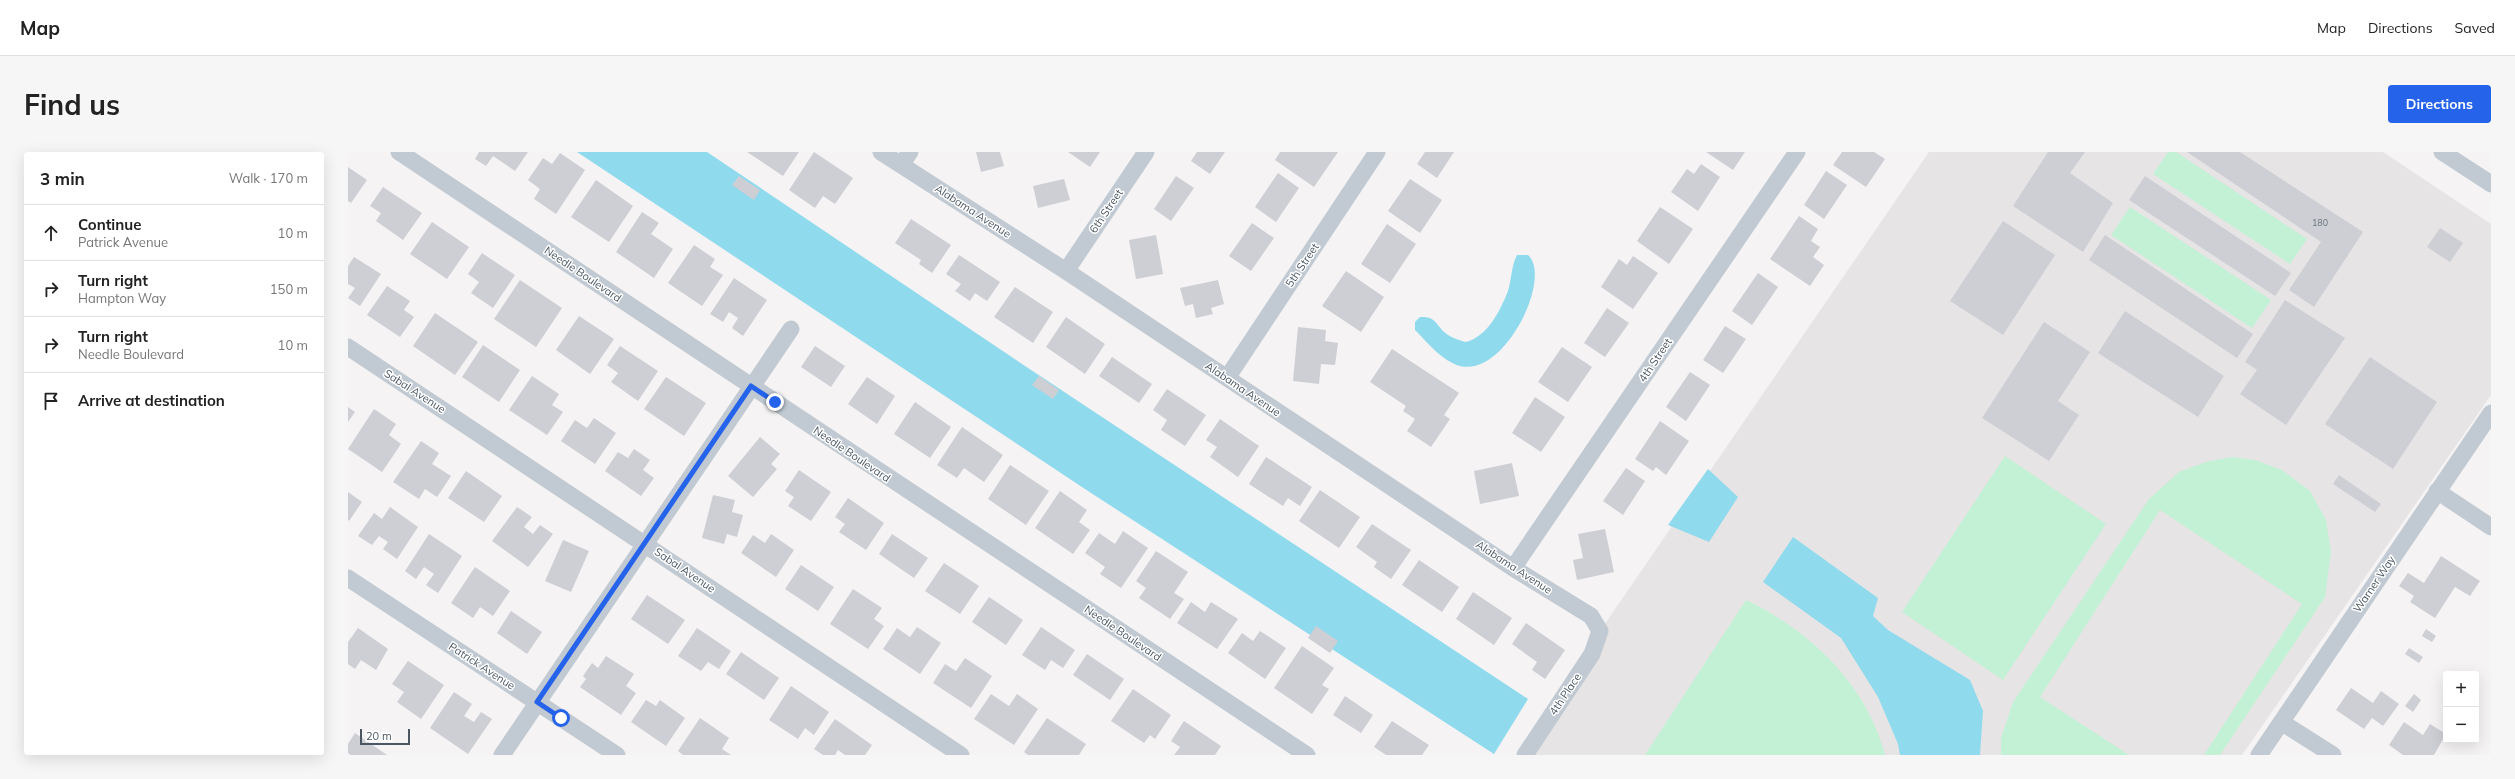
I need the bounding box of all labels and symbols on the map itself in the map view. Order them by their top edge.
street label: Alabama Avenue [932,181,1014,241]
street label: 6th Street [1086,186,1126,236]
house number: 180 [2312,217,2328,228]
street label: 5th Street [1282,240,1322,290]
street label: Needle Boulevard [542,243,624,305]
street label: 4th Street [1635,335,1675,385]
street label: Alabama Avenue [1203,359,1283,419]
street label: Sabal Avenue [382,366,448,416]
route end [766,393,784,411]
street label: Needle Boulevard [811,423,893,485]
street label: Alabama Avenue [1473,537,1555,597]
street label: Sabal Avenue [652,544,718,596]
street label: Warner Way [2350,553,2398,615]
street label: Needle Boulevard [1082,602,1164,664]
street label: Patrick Avenue [446,639,518,693]
street label: 4th Place [1546,670,1584,718]
route start [552,709,570,727]
scale bar [360,727,410,746]

